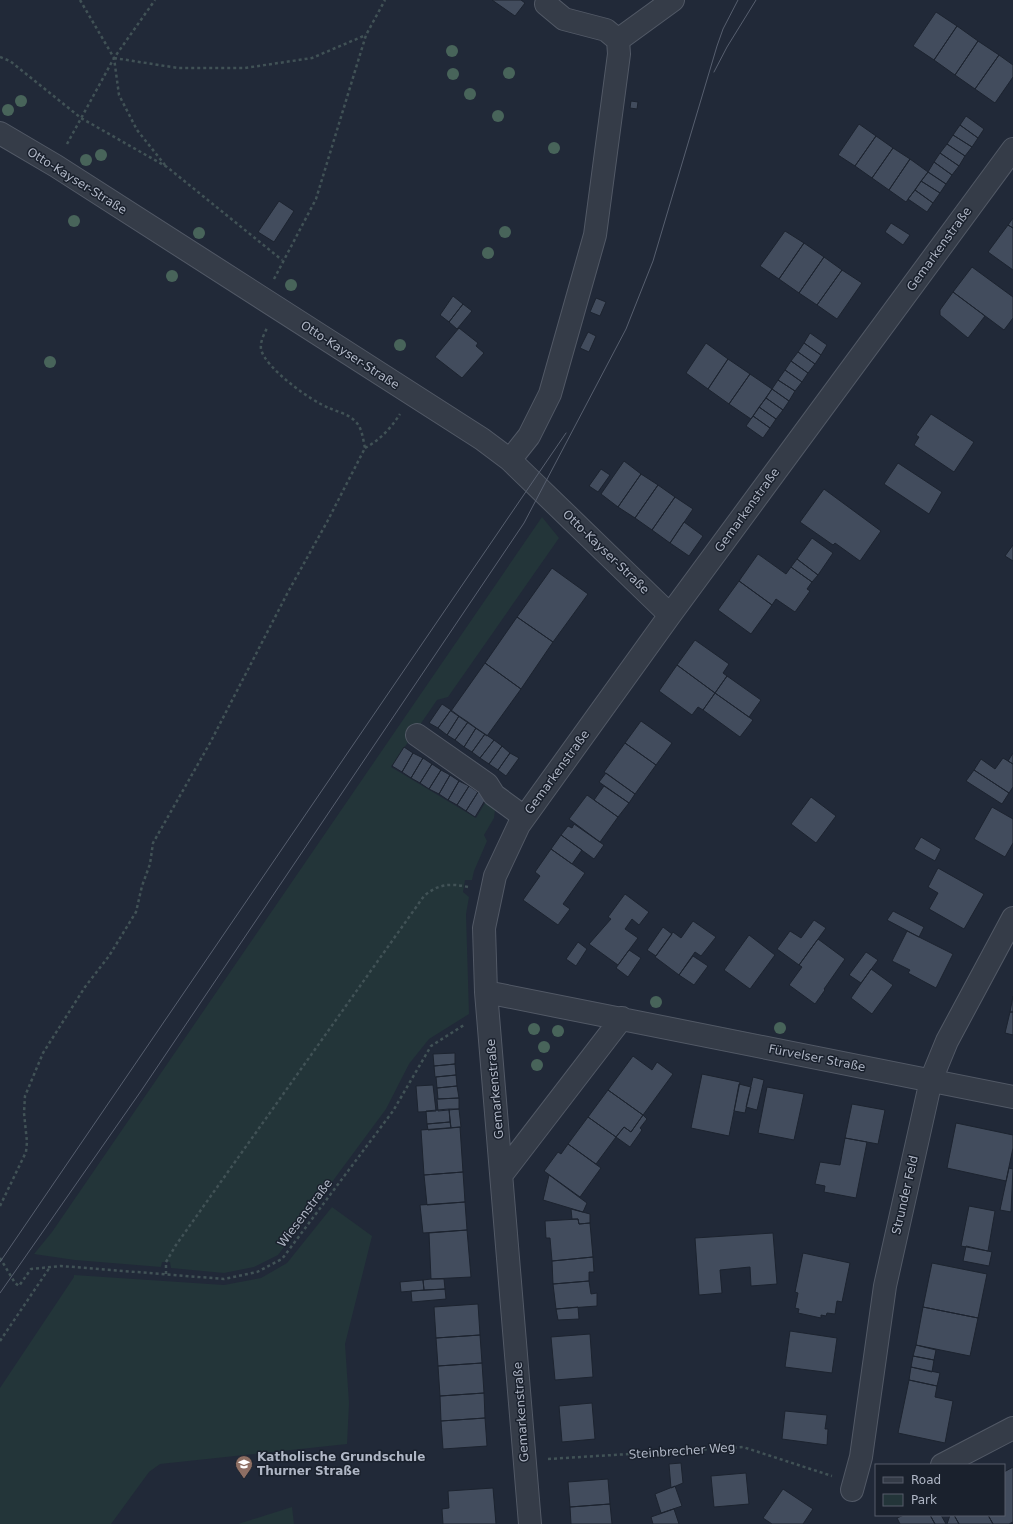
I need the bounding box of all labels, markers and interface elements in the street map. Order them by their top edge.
street label: Otto-Kayser-Straße [25,145,129,217]
street label: Gemarkenstraße [904,204,974,294]
street label: Otto-Kayser-Straße [298,318,402,392]
street label: Gemarkenstraße [712,465,782,555]
street label: Otto-Kayser-Straße [560,507,652,597]
street label: Gemarkenstraße [522,727,592,817]
street label: Gemarkenstraße [484,1038,506,1140]
street label: Fürvelser Straße [767,1042,867,1074]
street label: Strunder Feld [889,1154,921,1236]
street label: Wiesenstraße [275,1176,335,1250]
street label: Gemarkenstraße [511,1361,531,1463]
street label: Steinbrecher Weg [628,1440,736,1462]
place label: Katholische Grundschule Thurner Straße [257,1450,425,1478]
school or university icon: Katholische Grundschule Thurner Straße [234,1454,254,1479]
legend [875,1464,1005,1516]
text: Road [911,1473,941,1487]
text: Park [911,1493,937,1507]

